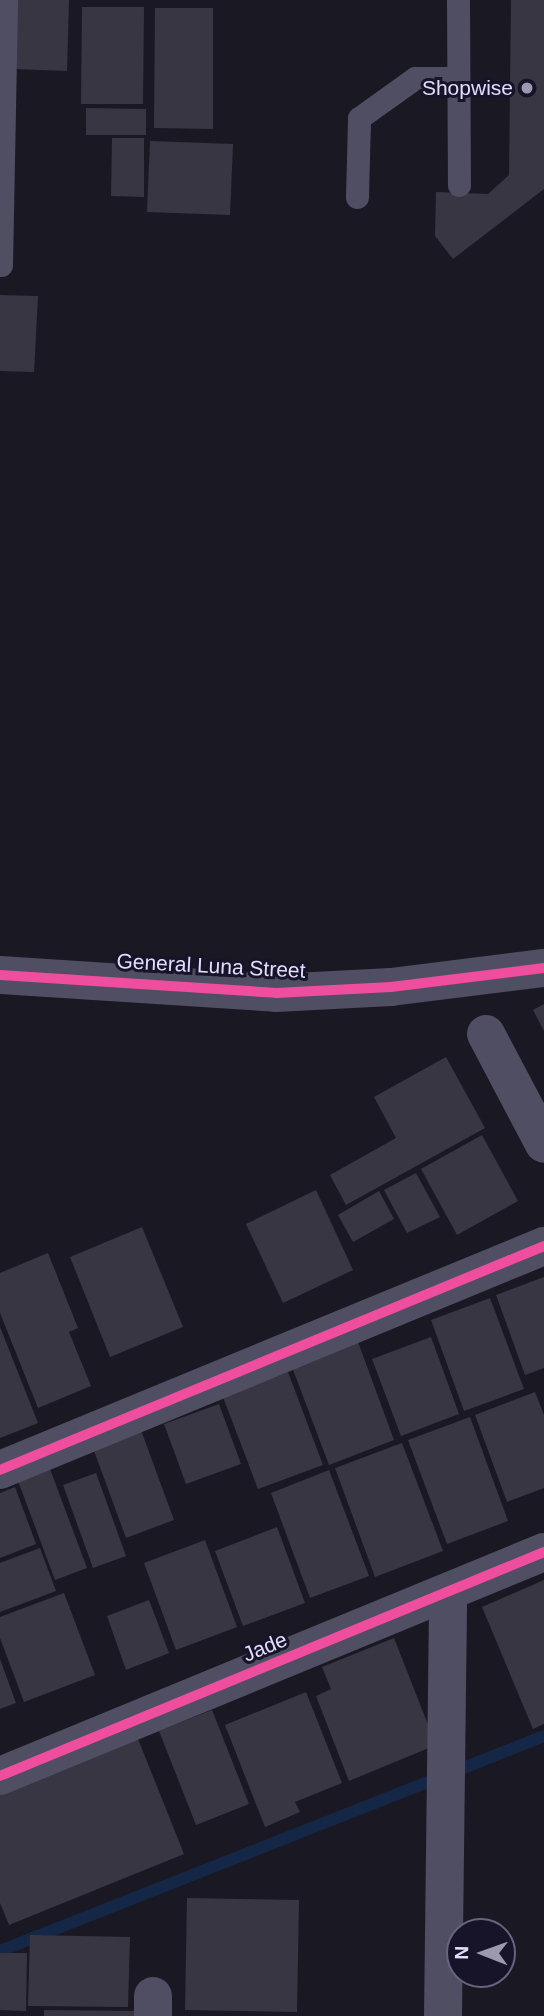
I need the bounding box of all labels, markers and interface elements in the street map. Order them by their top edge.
place label: Shopwise [422,75,513,101]
marker: Shopwise [519,80,535,96]
street label: General Luna Street [116,948,306,984]
street label: Jade [239,1627,291,1667]
north arrow [446,1918,516,1988]
text: N [451,1946,472,1960]

